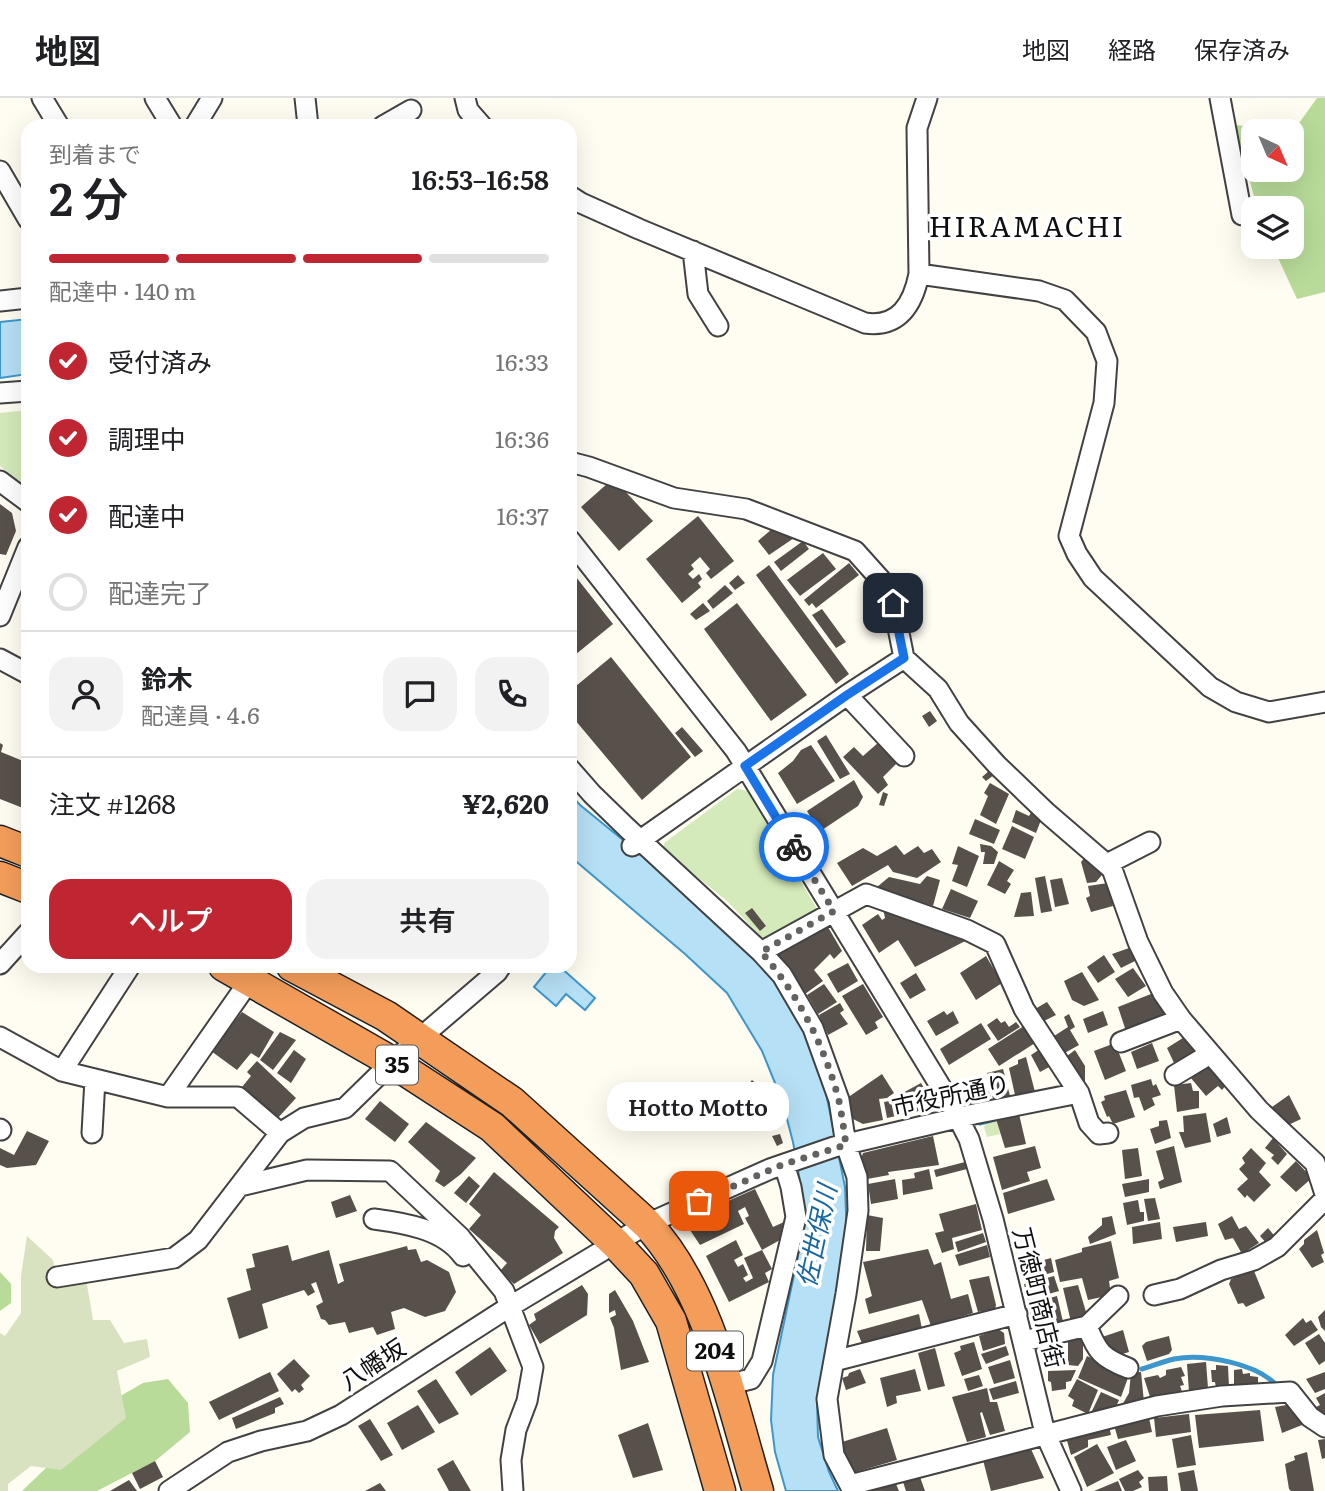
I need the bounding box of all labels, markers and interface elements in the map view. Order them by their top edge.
text: 地図 [35,24,101,73]
text: 地図 [1022,31,1070,66]
text: 経路 [1108,31,1156,66]
text: 保存済み [1194,31,1290,66]
north arrow [1241,119,1304,182]
map controls [1241,119,1304,259]
text: 到着まで [49,136,141,170]
text: 16:53–16:58 [411,159,549,198]
text: 2 分 [49,162,128,230]
button: layers [1241,196,1304,259]
district label: HIRAMACHI [929,204,1125,246]
text: 配達中 · 140 m [49,273,196,307]
text: 受付済み [108,341,212,380]
icon: check [49,342,87,380]
text: 16:33 [496,344,549,378]
text: 調理中 [108,418,186,457]
icon: check [49,419,87,457]
text: 16:36 [495,421,549,455]
text: 配達中 [108,495,186,534]
icon: check [49,496,87,534]
text: 16:37 [496,498,549,532]
text: 配達完了 [108,572,212,611]
pin [863,573,923,633]
icon: home [874,584,912,622]
button: person [49,657,123,731]
button: chat [383,657,457,731]
button: phone [475,657,549,731]
text: 鈴木 [141,658,193,697]
text: 配達員 · 4.6 [141,697,260,731]
text: 注文 #1268 [49,783,176,822]
text: ¥2,620 [462,783,549,822]
courier [759,812,829,882]
icon: bike [775,828,813,866]
button: ヘルプ [49,879,292,959]
button: 共有 [306,879,549,959]
road number: 35 [376,1046,418,1084]
street label: 市役所通り [888,1064,1013,1123]
callout: Hotto Motto [608,1082,790,1131]
text: Hotto Motto [628,1089,768,1123]
pin [669,1171,729,1231]
water label: 佐世保川 [785,1178,845,1290]
icon: bag [680,1182,718,1220]
street label: 万徳町商店街 [1006,1223,1075,1371]
street label: 八幡坂 [332,1329,411,1397]
road number: 204 [687,1332,743,1370]

